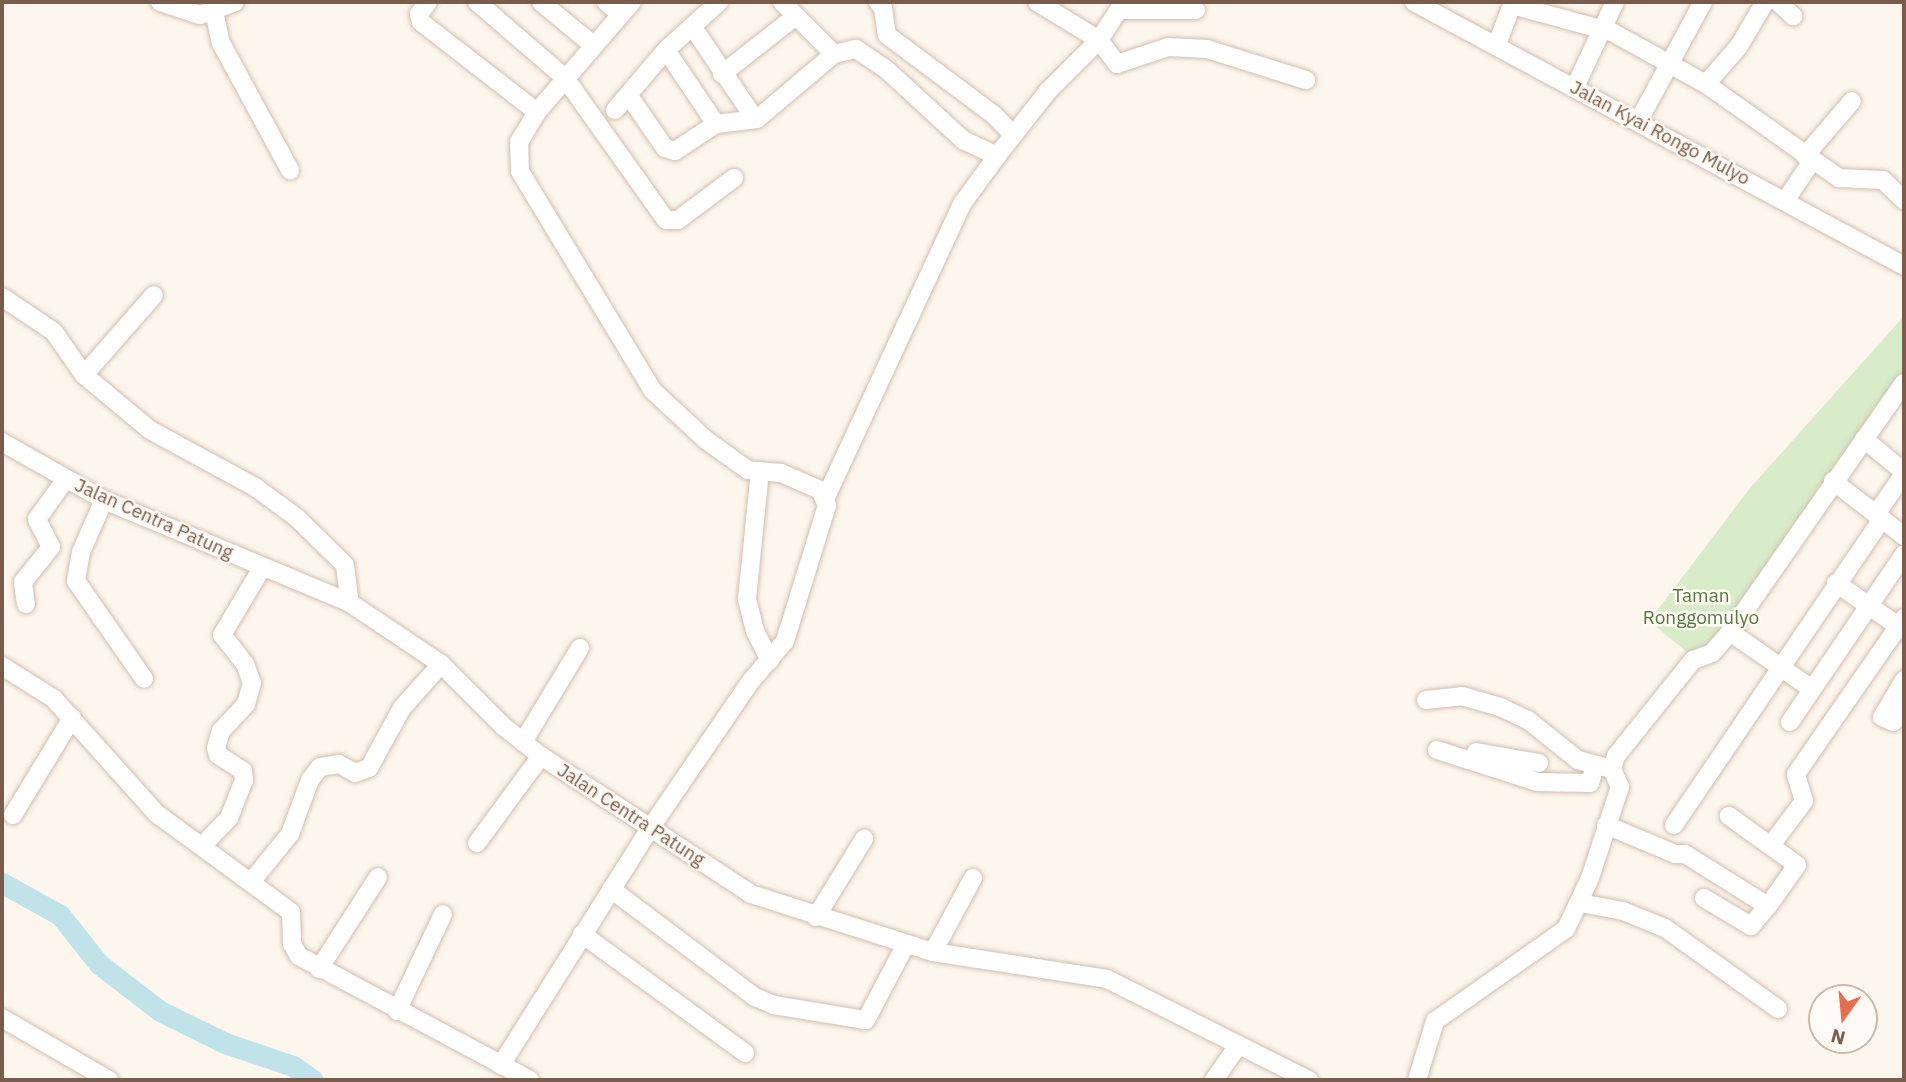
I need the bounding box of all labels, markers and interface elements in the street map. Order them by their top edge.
street label: Jalan Kyai Rongo Mulyo [1566,76,1754,190]
street label: Jalan Centra Patung [71,474,237,564]
park label: Taman Ronggomulyo [1643,585,1759,629]
street label: Jalan Centra Patung [553,759,709,871]
north arrow [1808,984,1878,1054]
text: N [1828,1024,1848,1051]

